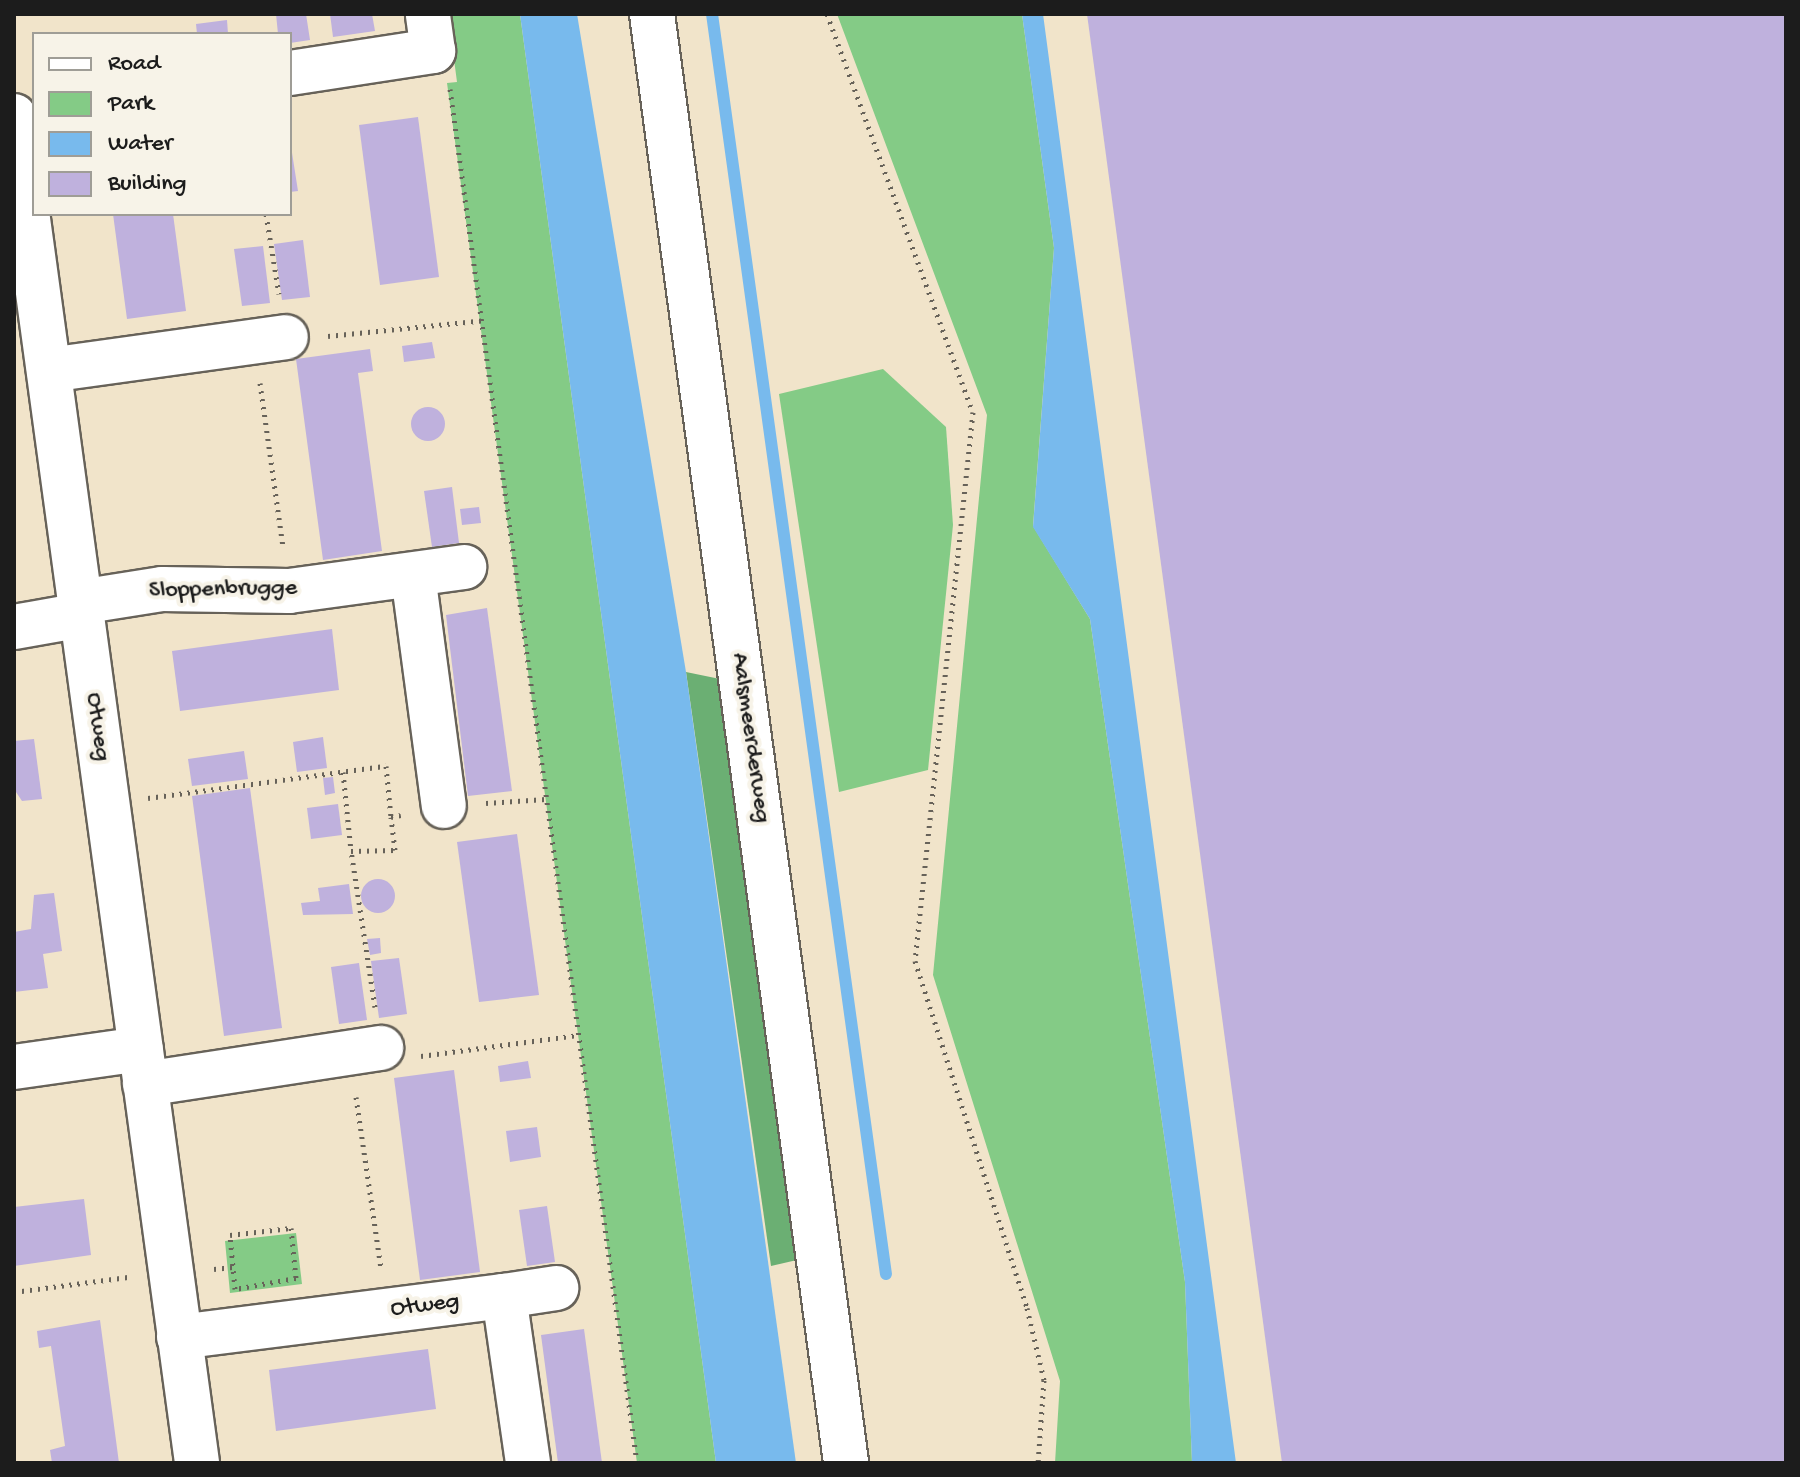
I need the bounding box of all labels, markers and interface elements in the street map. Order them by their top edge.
legend [32,32,292,216]
text: Road [108,50,160,79]
text: Park [108,90,154,119]
text: Water [108,130,172,159]
text: Building [108,170,186,199]
street label: Sloppenbrugge [149,574,297,606]
street label: Aalsmeerderweg [724,651,776,825]
street label: Otweg [78,691,116,763]
street label: Otweg [389,1288,461,1324]

